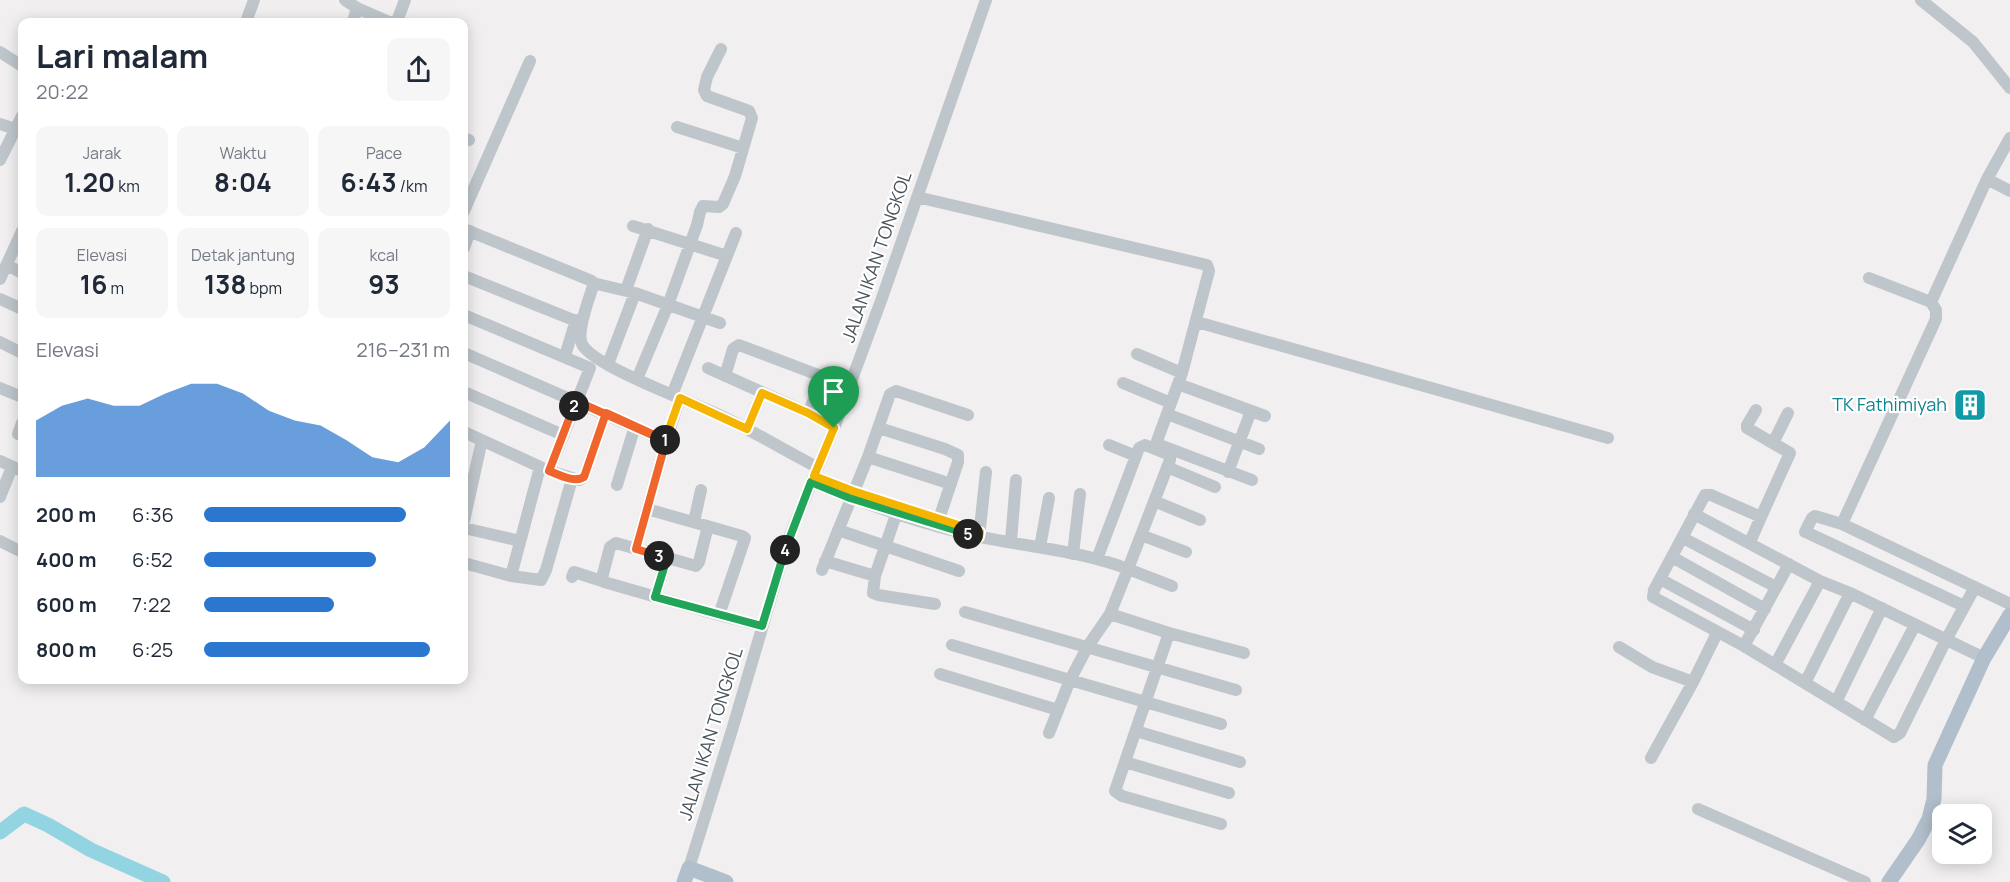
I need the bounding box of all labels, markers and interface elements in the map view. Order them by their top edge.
text: Lari malam [36,33,208,78]
button: share [387,38,450,101]
text: 20:22 [36,78,88,105]
text: Jarak [83,142,121,164]
text: Waktu [220,142,266,164]
text: Pace [366,142,402,164]
text: 1.20 [64,164,115,200]
text: 8:04 [214,164,272,200]
text: 6:43 [341,164,397,200]
street label: JALAN IKAN TONGKOL [836,168,917,345]
text: km [115,175,140,197]
text: /km [397,175,427,197]
text: Elevasi [77,244,127,266]
text: Detak jantung [191,244,295,266]
text: kcal [369,244,399,266]
text: 16 [80,266,107,302]
text: 138 [204,266,246,302]
text: 93 [368,266,400,302]
text: m [107,277,124,299]
text: bpm [246,277,282,299]
text: Elevasi [36,336,99,363]
text: 216–231 m [356,336,450,363]
pin [808,366,859,428]
icon: arrive [817,375,850,408]
building icon: TK Fathimiyah [1952,387,1988,423]
pin: 2 [559,391,589,421]
place label: TK Fathimiyah [1832,392,1947,416]
text: 2 [569,395,579,417]
pin: 1 [650,425,680,455]
text: 1 [661,429,669,451]
text: 200 m [36,501,96,528]
text: 6:36 [132,501,174,528]
pin: 5 [953,519,983,549]
text: 5 [963,523,973,545]
pin: 4 [770,535,800,565]
text: 4 [780,539,790,561]
pin: 3 [644,541,674,571]
text: 3 [654,545,664,567]
text: 400 m [36,546,96,573]
text: 6:52 [132,546,173,573]
text: 600 m [36,591,97,618]
text: 7:22 [132,591,171,618]
text: 800 m [36,636,97,663]
text: 6:25 [132,636,173,663]
street label: JALAN IKAN TONGKOL [672,645,748,823]
map controls [1932,804,1992,864]
button: layers [1932,804,1992,864]

